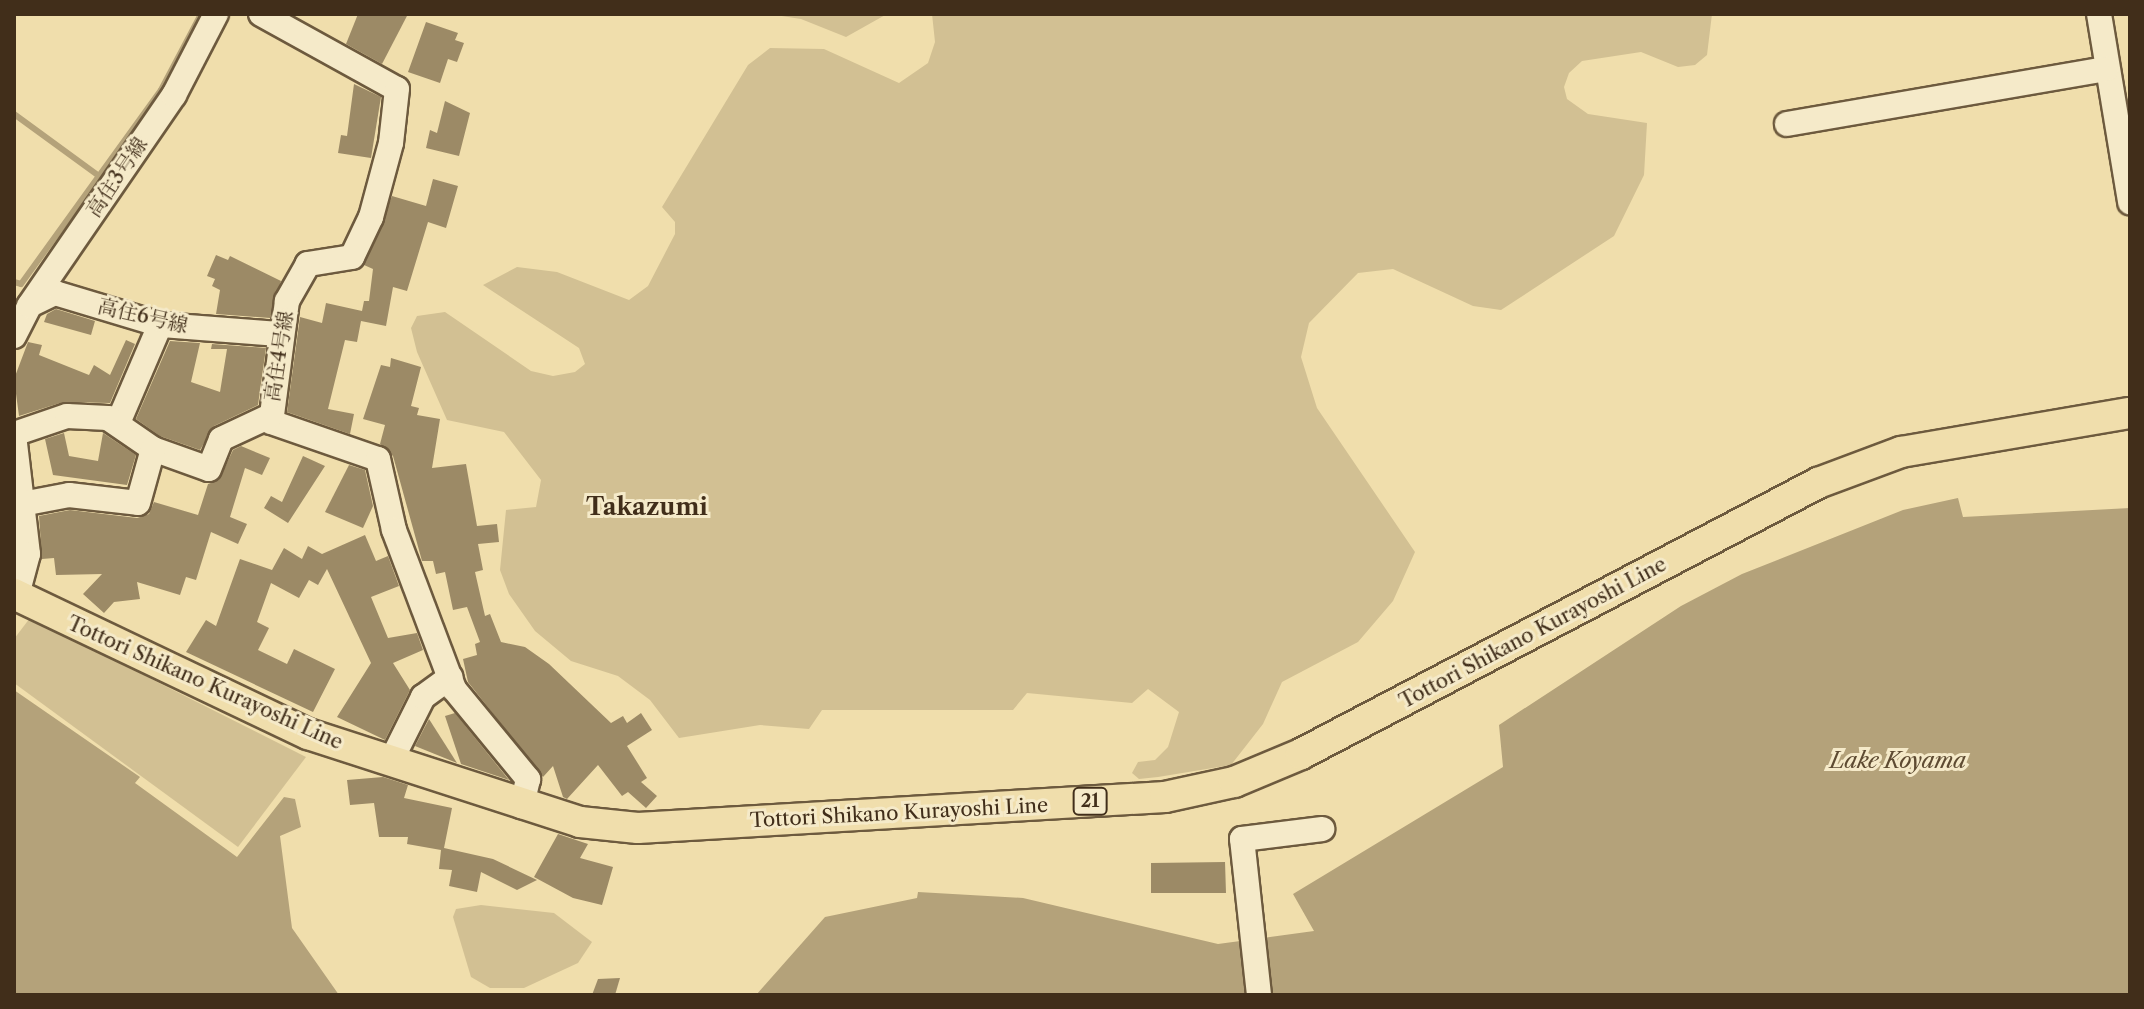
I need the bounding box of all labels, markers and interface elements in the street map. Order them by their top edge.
street label: 高住3号線 [82,133,152,221]
street label: 高住6号線 [96,294,190,338]
street label: 高住4号線 [260,309,298,403]
district label: Takazumi [586,493,708,521]
street label: Tottori Shikano Kurayoshi Line [1396,552,1670,714]
street label: Tottori Shikano Kurayoshi Line [64,611,346,755]
water label: Lake Koyama [1830,748,1966,774]
road number: 21 [1072,787,1108,815]
street label: Tottori Shikano Kurayoshi Line [749,793,1049,833]

